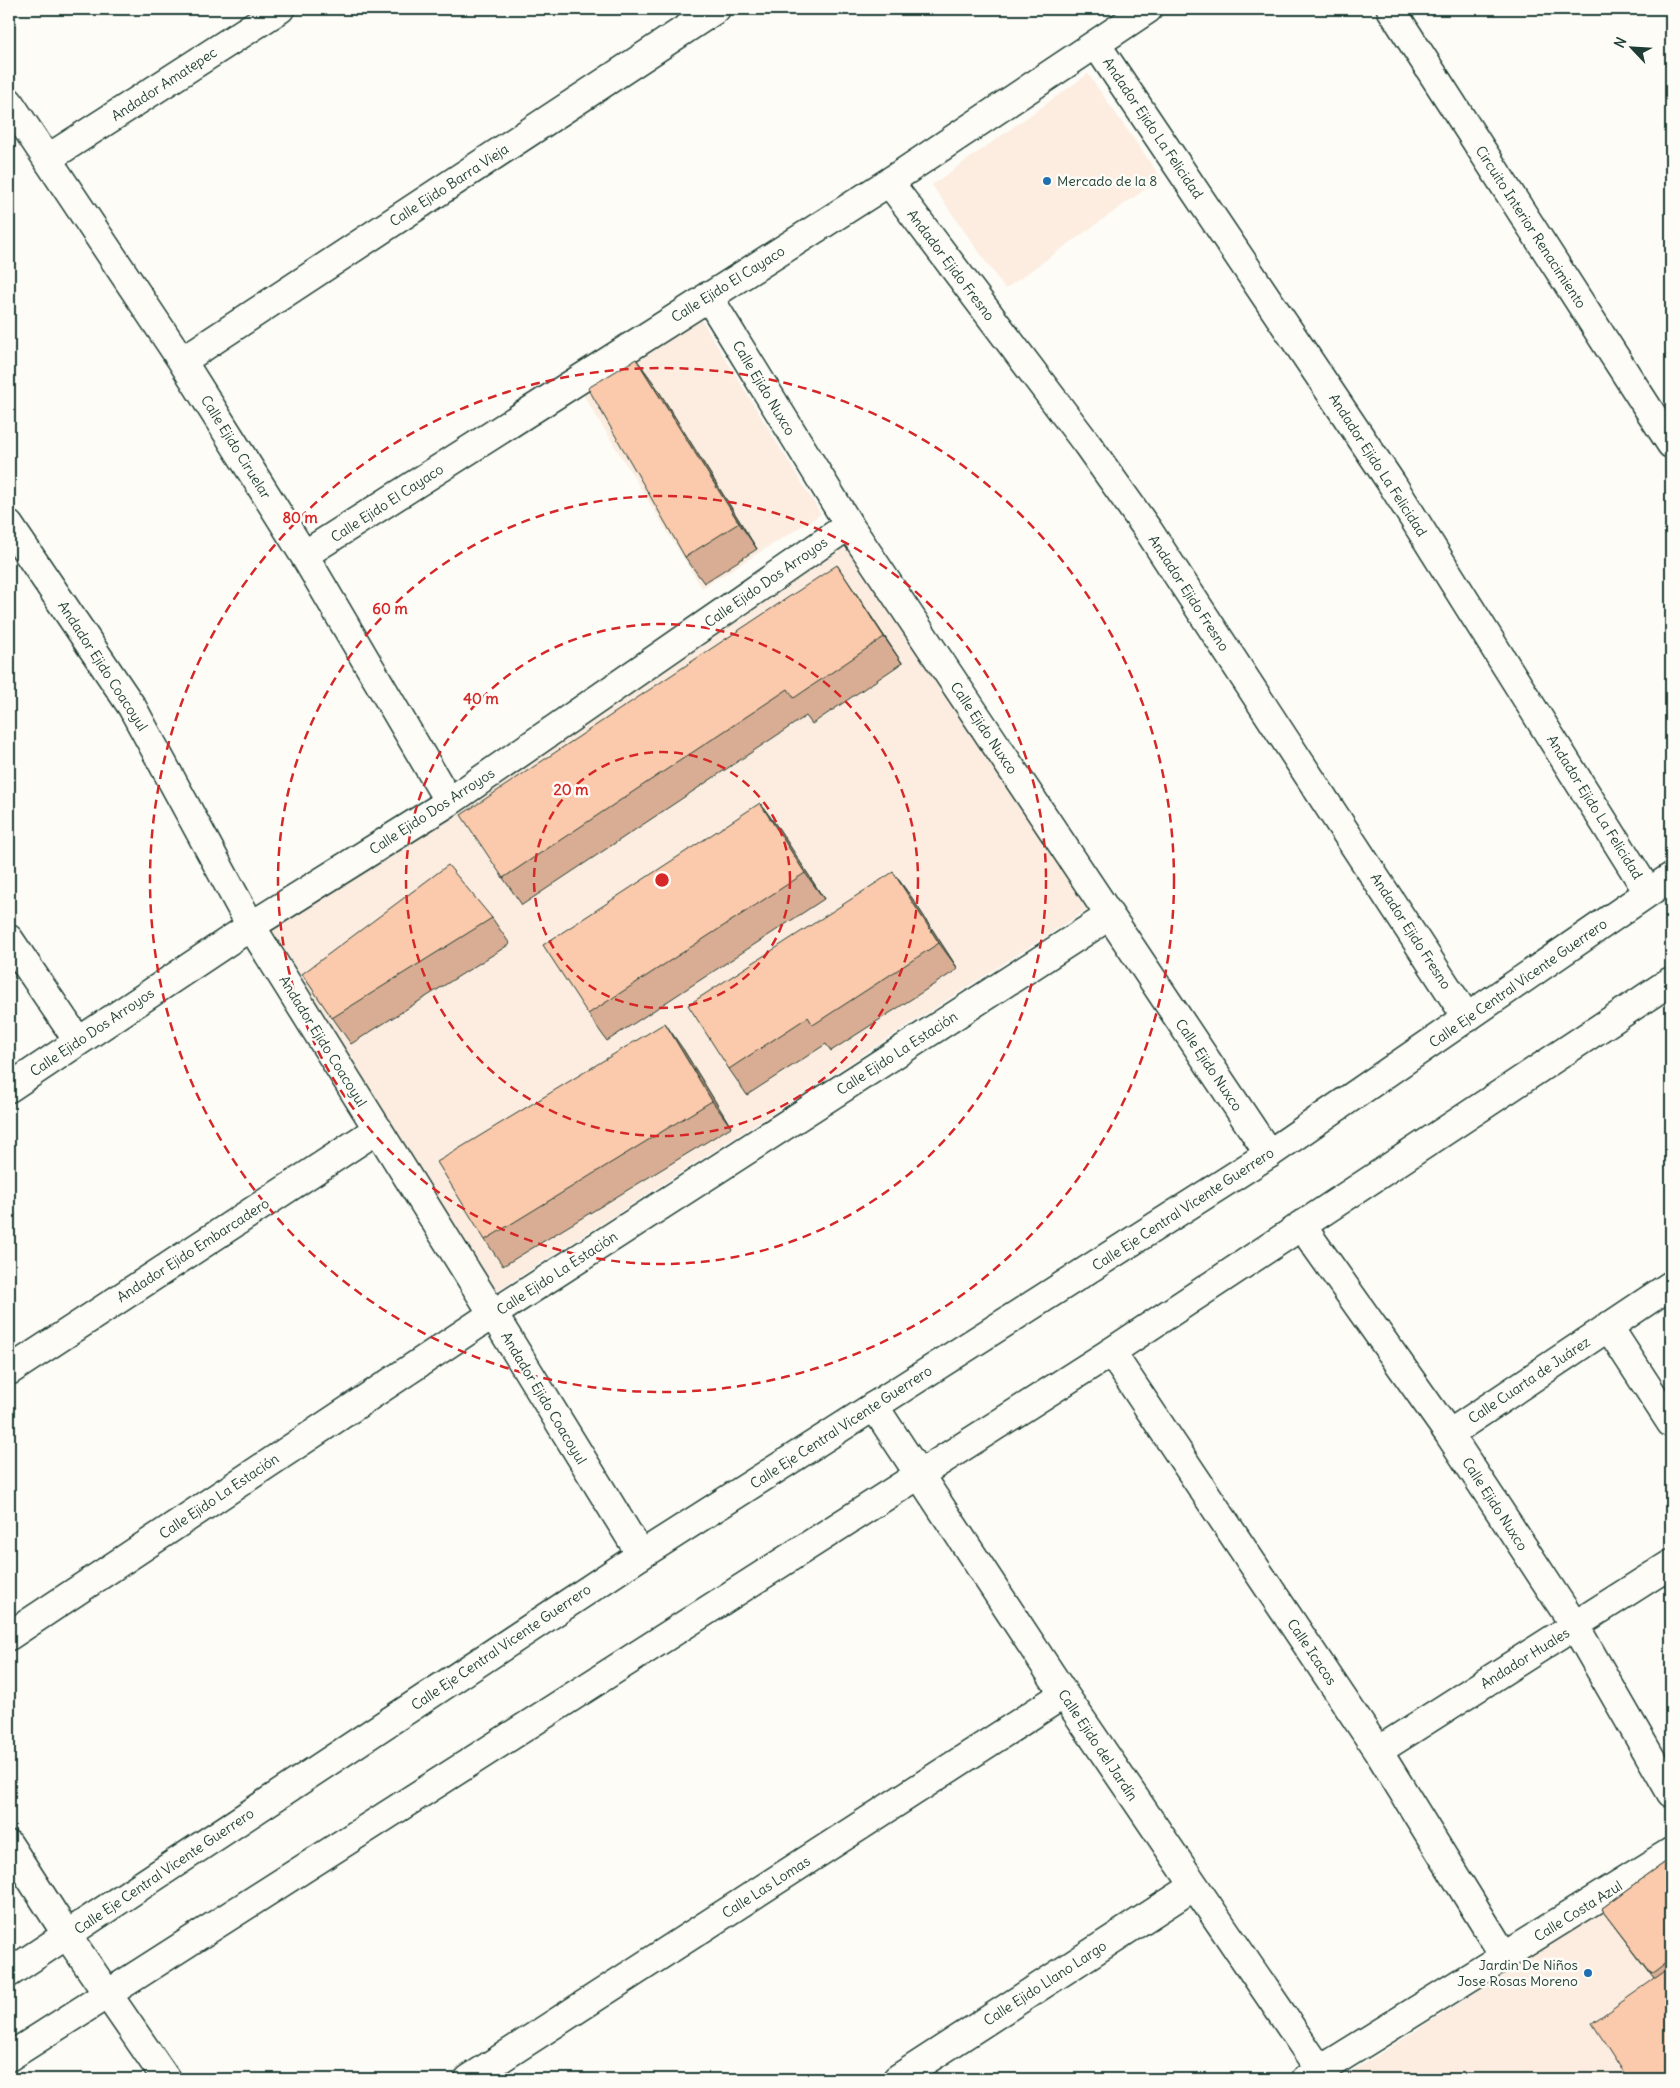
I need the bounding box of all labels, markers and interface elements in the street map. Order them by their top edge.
north arrow [1608,22,1658,72]
text: N [1610,34,1630,51]
street label: Andador Amatepec [108,43,220,125]
street label: Andador Ejido La Felicidad [1099,54,1207,202]
street label: Calle Ejido Barra Vieja [386,140,512,230]
street label: Circuito Interior Renacimiento [1472,142,1590,312]
place label: Mercado de la 8 [1057,172,1157,190]
marker: Mercado de la 8 [1041,175,1053,187]
street label: Andador Ejido Fresno [903,206,999,324]
street label: Calle Ejido El Cayaco [668,242,788,326]
street label: Calle Ejido Nuxco [729,337,799,439]
street label: Andador Ejido La Felicidad [1325,390,1431,540]
street label: Calle Ejido Ciruelar [197,392,275,502]
street label: Calle Ejido El Cayaco [327,460,447,546]
text: 80 m [282,508,318,527]
street label: Andador Ejido Fresno [1145,532,1233,655]
street label: Calle Ejido Dos Arroyos [701,533,831,631]
street label: Andador Ejido Coacoyul [54,598,152,734]
text: 60 m [372,599,408,618]
street label: Calle Ejido Nuxco [947,678,1022,778]
text: 40 m [463,689,499,708]
street label: Andador Ejido La Felicidad [1543,731,1647,883]
street label: Calle Ejido Dos Arroyos [366,764,498,858]
text: 20 m [554,780,588,799]
street label: Andador Ejido Fresno [1367,870,1455,993]
centre of rings [653,871,671,889]
street label: Calle Eje Central Vicente Guerrero [1426,914,1611,1051]
street label: Andador Ejido Coacoyul [275,972,371,1110]
street label: Calle Ejido Dos Arroyos [26,984,158,1080]
street label: Calle Ejido La Estación [833,1007,961,1099]
street label: Calle Ejido Nuxco [1172,1015,1247,1115]
street label: Calle Eje Central Vicente Guerrero [1089,1143,1277,1275]
street label: Andador Ejido Embarcadero [113,1194,273,1306]
street label: Calle Ejido La Estación [493,1227,621,1319]
street label: Andador Ejido Coacoyul [497,1329,591,1467]
street label: Calle Cuarta de Juárez [1465,1332,1594,1427]
street label: Calle Eje Central Vicente Guerrero [747,1361,935,1493]
street label: Calle Ejido La Estación [156,1449,282,1543]
street label: Calle Ejido Nuxco [1458,1454,1532,1554]
street label: Calle Eje Central Vicente Guerrero [408,1580,594,1714]
street label: Calle Icacos [1283,1615,1341,1689]
street label: Andador Huales [1477,1623,1573,1693]
street label: Calle Ejido del Jardín [1054,1686,1142,1804]
street label: Calle Eje Central Vicente Guerrero [71,1804,257,1938]
street label: Calle Las Lomas [719,1852,813,1922]
street label: Calle Costa Azul [1531,1877,1625,1945]
street label: Calle Ejido Llano Largo [980,1936,1110,2029]
place label: Jardin De Niños Jose Rosas Moreno [1457,1956,1578,1990]
marker: Jardin De Niños Jose Rosas Moreno [1582,1967,1594,1979]

